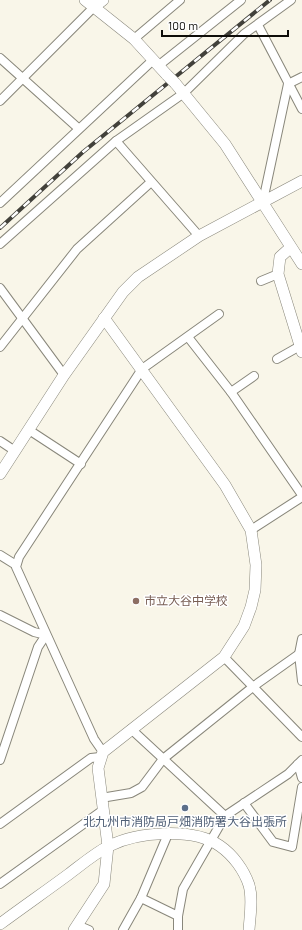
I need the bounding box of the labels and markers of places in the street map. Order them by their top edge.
place label: 市立大谷中学校 [144,593,228,607]
marker: 市立大谷中学校 [131,596,141,606]
marker: 北九州市消防局戸畑消防署大谷出張所 [180,803,190,813]
place label: 北九州市消防局戸畑消防署大谷出張所 [83,814,287,828]

